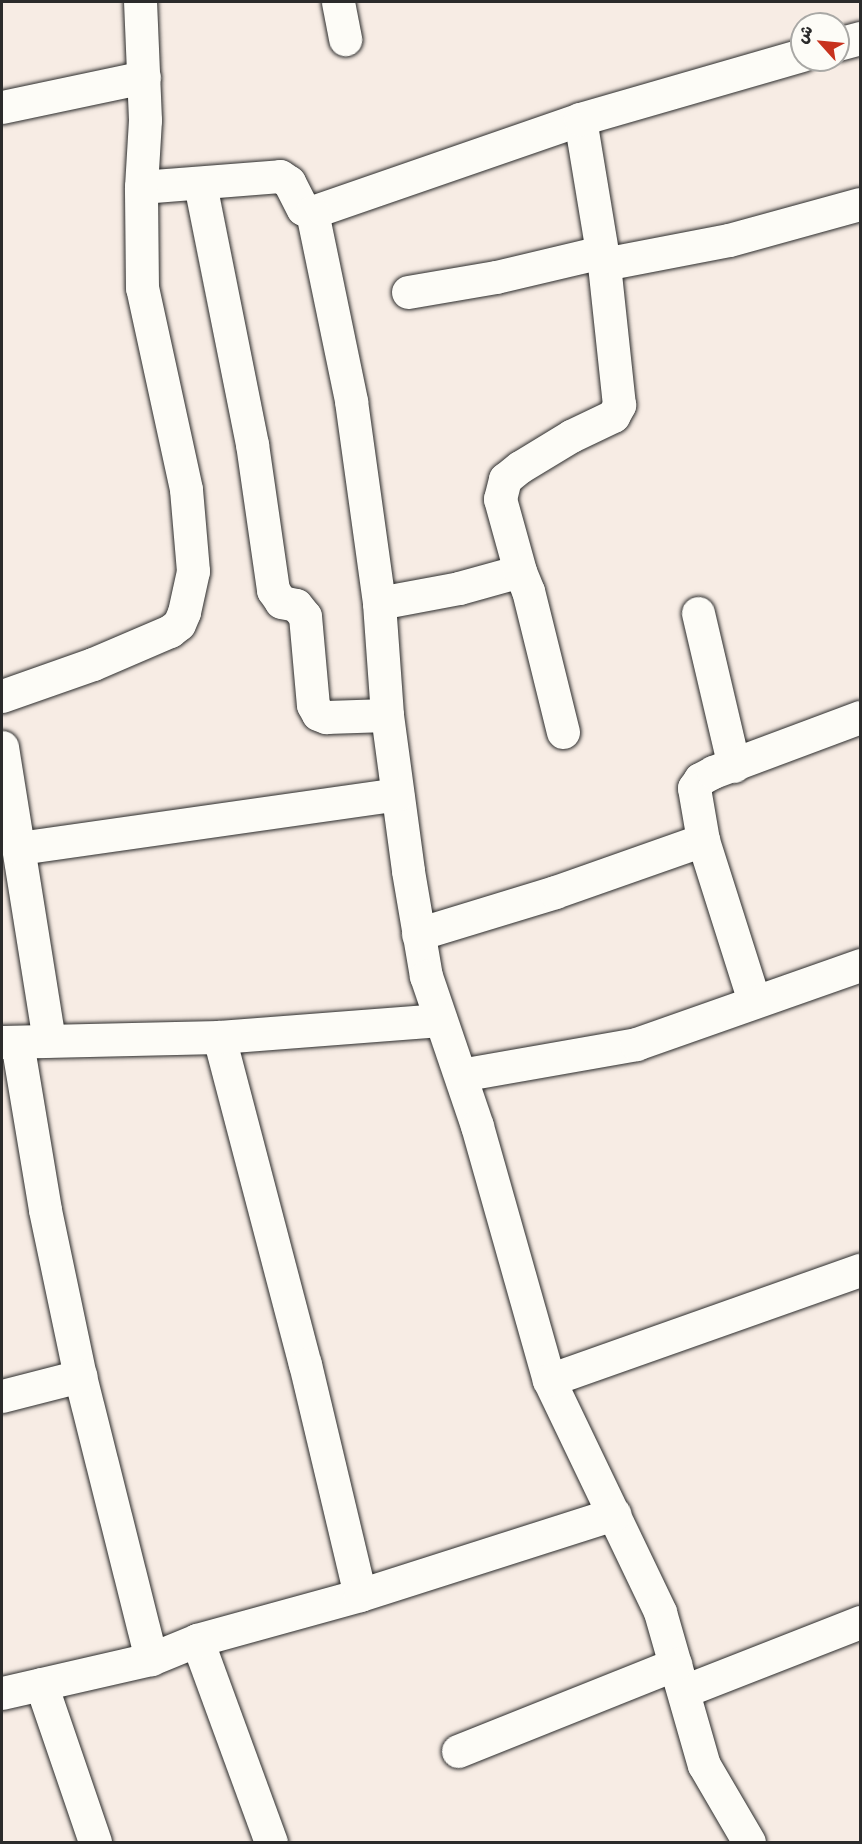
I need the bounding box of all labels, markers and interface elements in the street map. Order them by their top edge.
north arrow [790,12,850,72]
text: ش [792,22,819,47]

